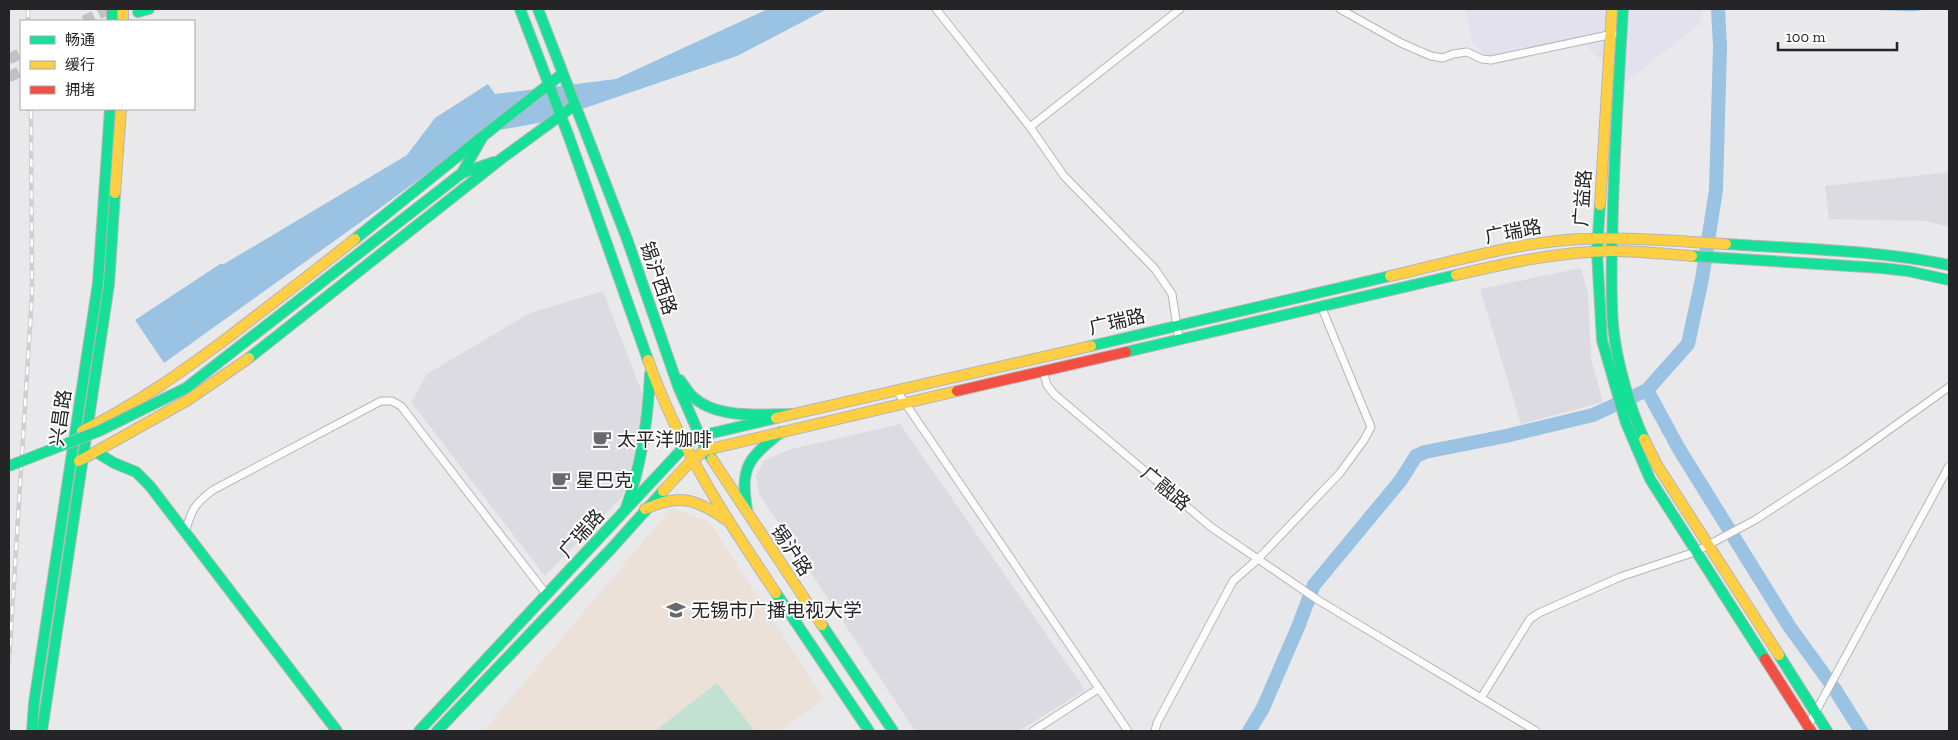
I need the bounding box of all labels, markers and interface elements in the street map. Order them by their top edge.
legend [20,20,195,110]
scale bar [1778,20,1897,52]
text: 100 m [1786,28,1825,46]
text: 畅通 [65,31,95,49]
text: 缓行 [65,56,95,74]
text: 拥堵 [65,81,95,99]
street label: 广益路 [1569,169,1596,227]
street label: 广瑞路 [1483,215,1543,248]
street label: 锡沪西路 [635,238,682,318]
street label: 广瑞路 [1087,304,1147,339]
street label: 兴昌路 [45,388,76,448]
cafe icon: 太平洋咖啡 [591,428,613,450]
place label: 太平洋咖啡 [617,428,712,451]
street label: 广融路 [1136,461,1195,516]
cafe icon: 星巴克 [550,469,572,491]
place label: 星巴克 [576,469,633,492]
street label: 广瑞路 [554,504,609,562]
street label: 锡沪路 [766,520,817,580]
school or university icon: 无锡市广播电视大学 [665,599,687,621]
place label: 无锡市广播电视大学 [691,599,862,622]

